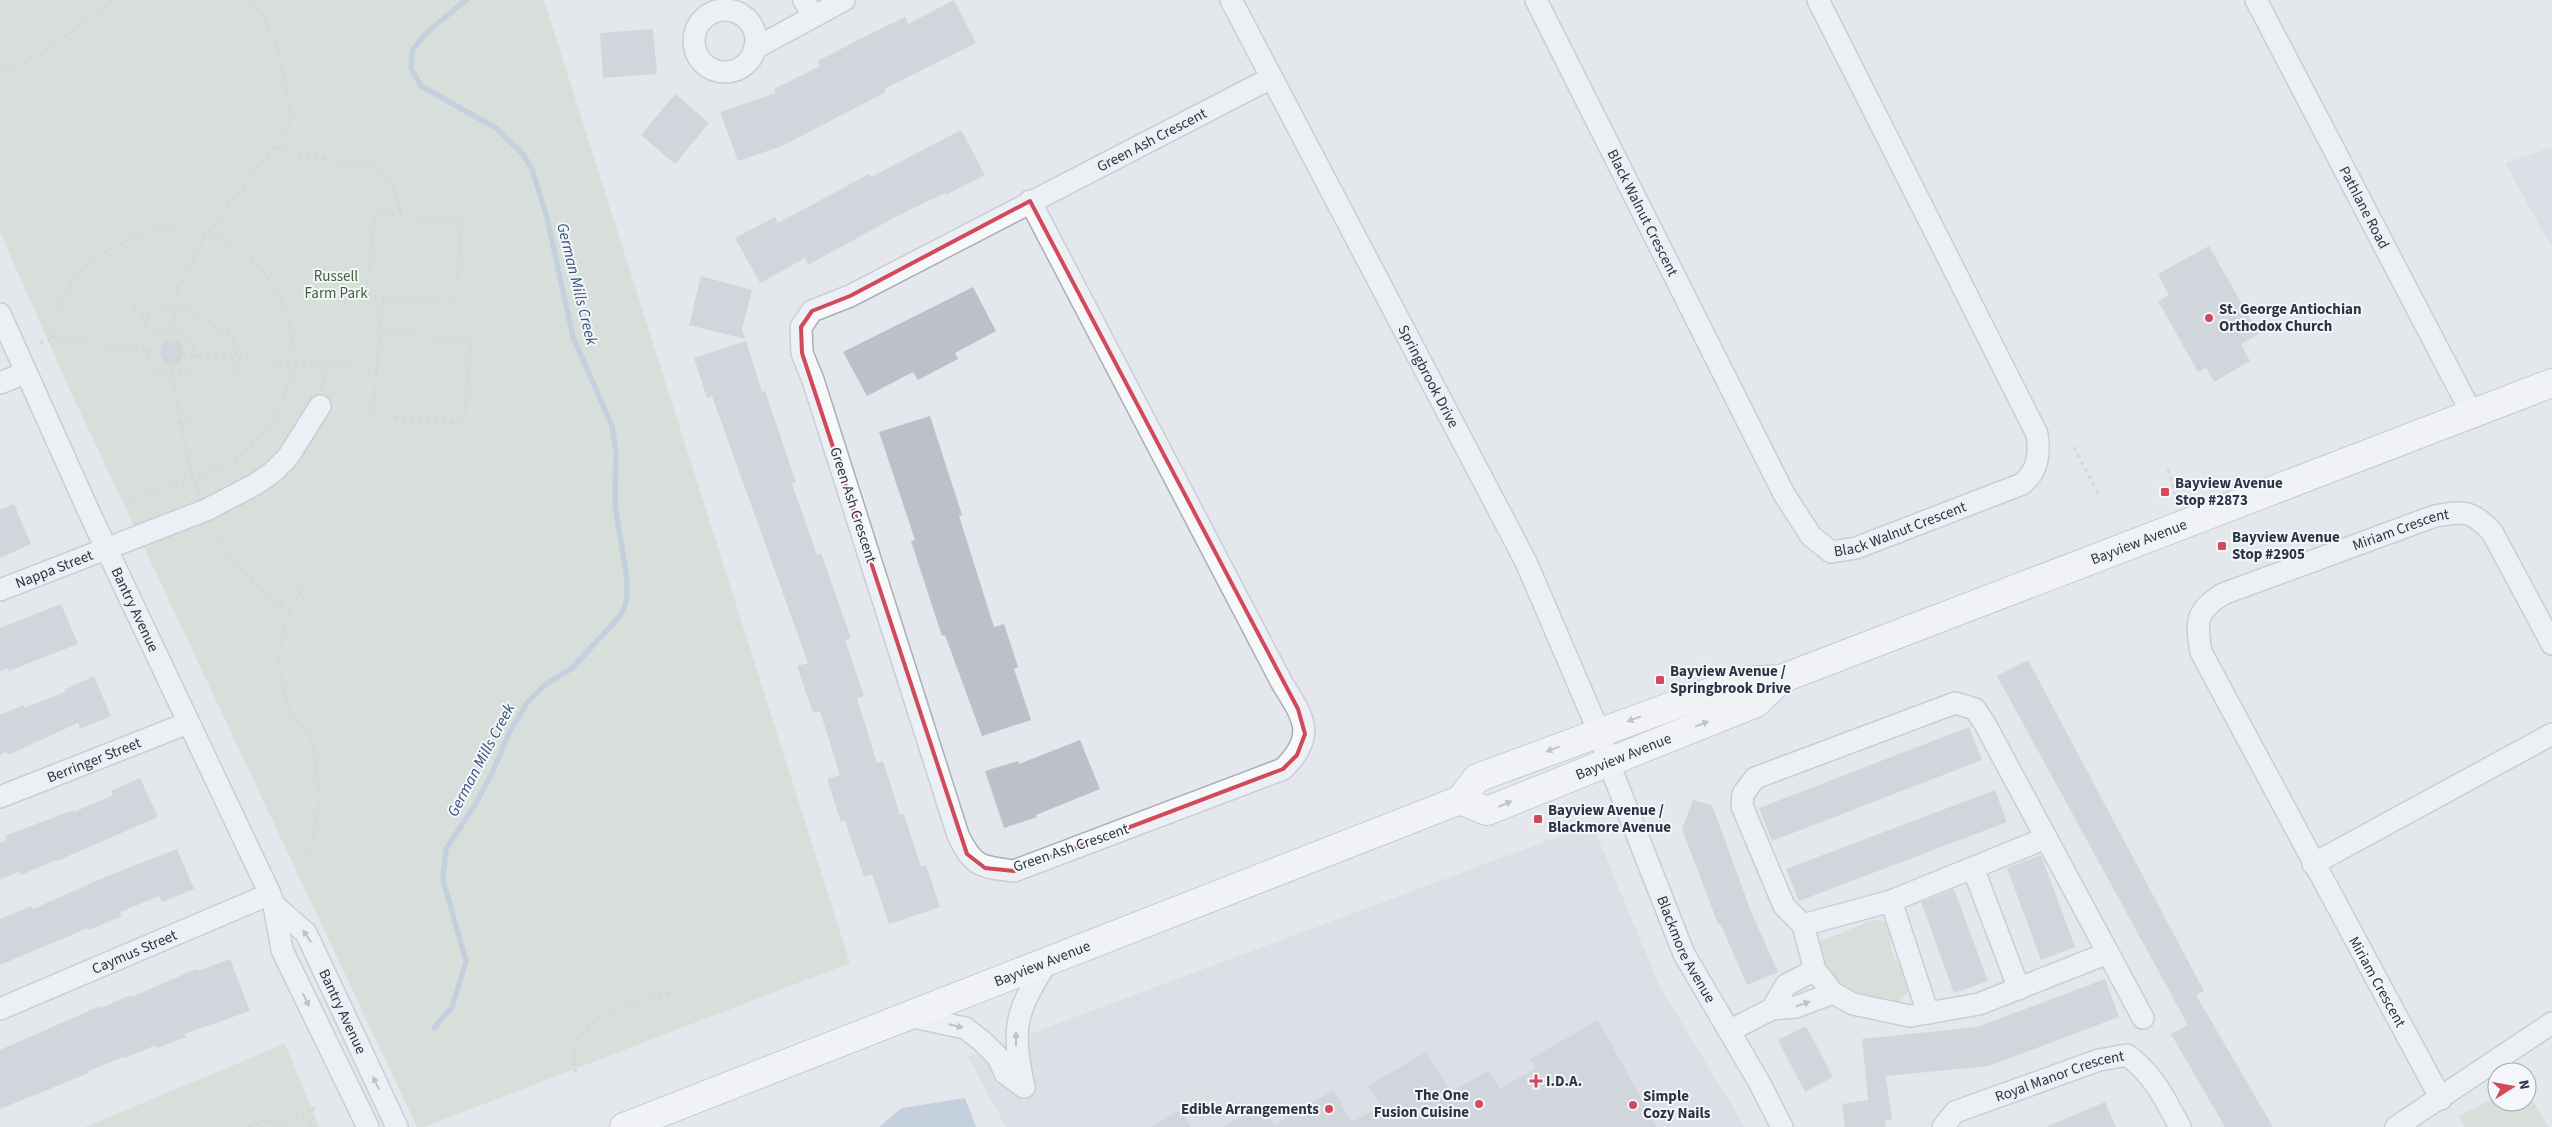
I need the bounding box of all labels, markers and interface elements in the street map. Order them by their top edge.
street label: Green Ash Crescent [1093,103,1210,177]
street label: Black Walnut Crescent [1602,146,1683,280]
street label: Pathlane Road [2334,162,2395,253]
water label: German Mills Creek [551,221,603,348]
park label: Russell Farm Park [304,266,368,304]
place label: St. George Antiochian Orthodox Church [2219,299,2362,337]
marker: St. George Antiochian Orthodox Church [2203,312,2215,324]
street label: Springbrook Drive [1393,321,1464,432]
street label: Green Ash Crescent [824,444,882,566]
place label: Bayview Avenue Stop #2873 [2175,473,2283,511]
marker: Bayview Avenue Stop #2873 [2159,486,2171,498]
street label: Black Walnut Crescent [1832,496,1969,562]
street label: Miriam Crescent [2349,503,2450,556]
street label: Bayview Avenue [2087,514,2190,570]
place label: Bayview Avenue Stop #2905 [2232,527,2340,565]
marker: Bayview Avenue Stop #2905 [2216,540,2228,552]
street label: Nappa Street [12,544,96,594]
street label: Bantry Avenue [106,564,164,655]
place label: Bayview Avenue / Springbrook Drive [1670,661,1791,699]
marker: Bayview Avenue / Springbrook Drive [1654,674,1666,686]
water label: German Mills Creek [442,699,520,820]
one-way arrow [1627,716,1642,723]
one-way arrow [1695,720,1709,728]
street label: Bayview Avenue [1572,728,1674,785]
street label: Berringer Street [44,732,144,788]
one-way arrow [1545,745,1560,753]
one-way arrow [1498,799,1512,807]
place label: Bayview Avenue / Blackmore Avenue [1548,800,1671,838]
marker: Bayview Avenue / Blackmore Avenue [1532,813,1544,825]
street label: Green Ash Crescent [1010,818,1132,878]
street label: Blackmore Avenue [1652,892,1721,1007]
street label: Caymus Street [88,924,180,979]
one-way arrow [302,930,311,943]
street label: Miriam Crescent [2343,933,2411,1031]
street label: Bayview Avenue [991,935,1093,992]
street label: Bantry Avenue [314,965,372,1057]
one-way arrow [302,993,310,1007]
one-way arrow [1796,1000,1811,1008]
one-way arrow [948,1022,963,1030]
one-way arrow [1012,1031,1020,1047]
street label: Royal Manor Crescent [1992,1045,2126,1107]
north arrow [2487,1062,2537,1112]
place label: I.D.A. [1546,1071,1582,1092]
marker: I.D.A. [1530,1075,1542,1087]
one-way arrow [372,1076,380,1090]
text: N [2513,1078,2534,1091]
place label: The One Fusion Cuisine [1374,1085,1469,1123]
place label: Simple Cozy Nails [1643,1086,1711,1124]
marker: The One Fusion Cuisine [1473,1098,1485,1110]
place label: Edible Arrangements [1181,1099,1319,1120]
marker: Simple Cozy Nails [1627,1099,1639,1111]
marker: Edible Arrangements [1323,1103,1335,1115]

